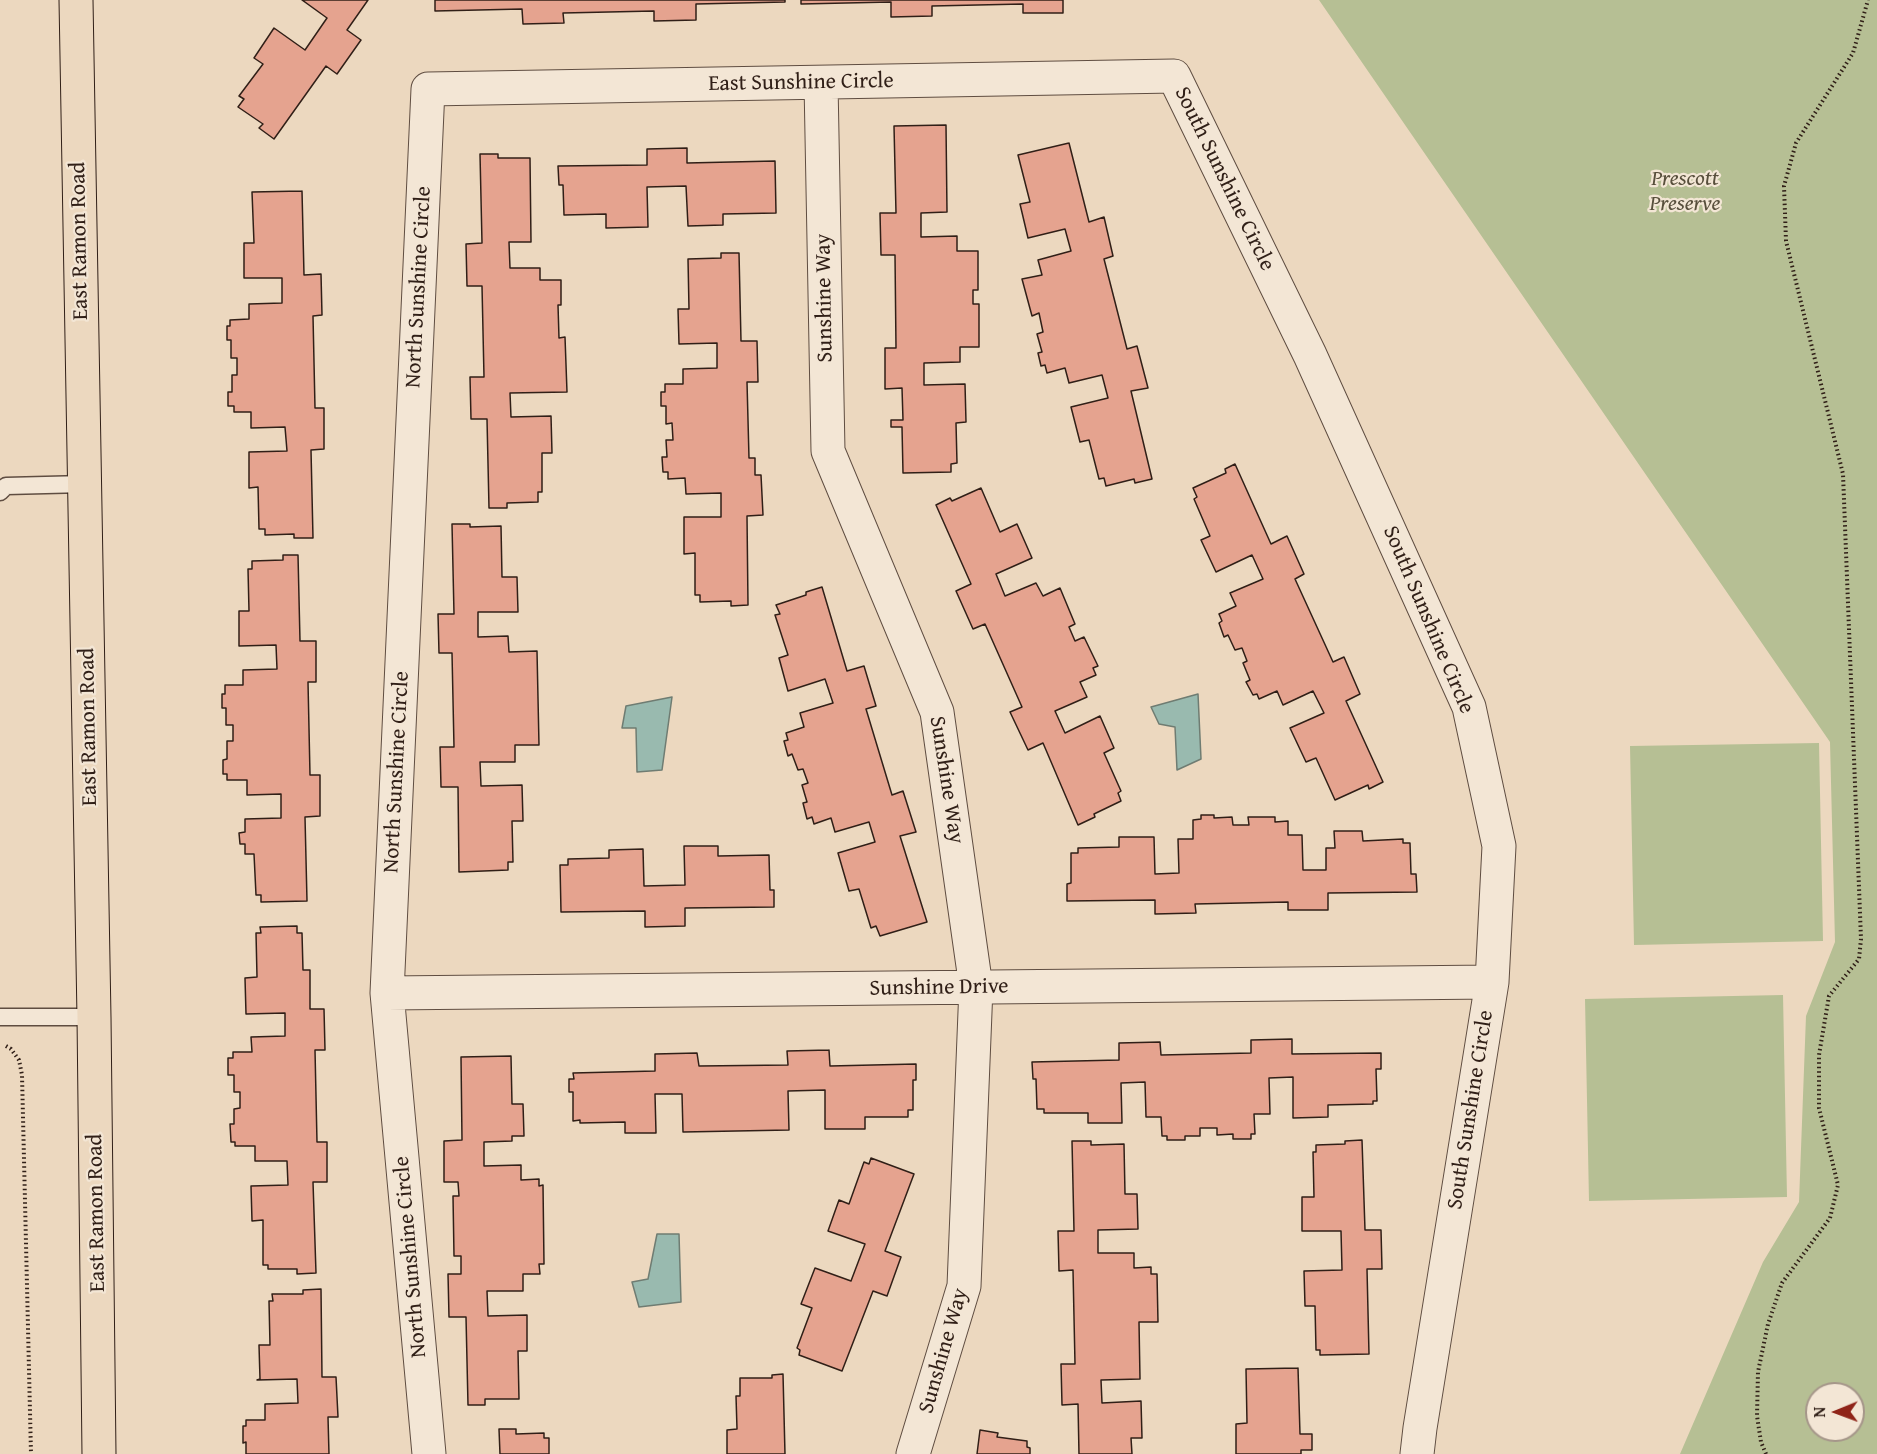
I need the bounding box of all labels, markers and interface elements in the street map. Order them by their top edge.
street label: East Sunshine Circle [708,68,894,98]
street label: South Sunshine Circle [1168,83,1280,275]
street label: East Ramon Road [65,162,95,320]
park label: Prescott Preserve [1650,166,1720,218]
street label: North Sunshine Circle [401,185,437,389]
street label: Sunshine Way [811,233,839,363]
street label: South Sunshine Circle [1377,522,1479,718]
street label: East Ramon Road [74,648,104,806]
street label: North Sunshine Circle [379,670,415,874]
street label: Sunshine Way [923,714,969,846]
street label: Sunshine Drive [869,974,1009,1002]
street label: South Sunshine Circle [1442,1008,1500,1212]
street label: East Ramon Road [82,1134,112,1292]
street label: North Sunshine Circle [389,1155,433,1359]
street label: Sunshine Way [914,1285,974,1417]
north arrow [1805,1382,1865,1442]
text: N [1807,1407,1831,1418]

